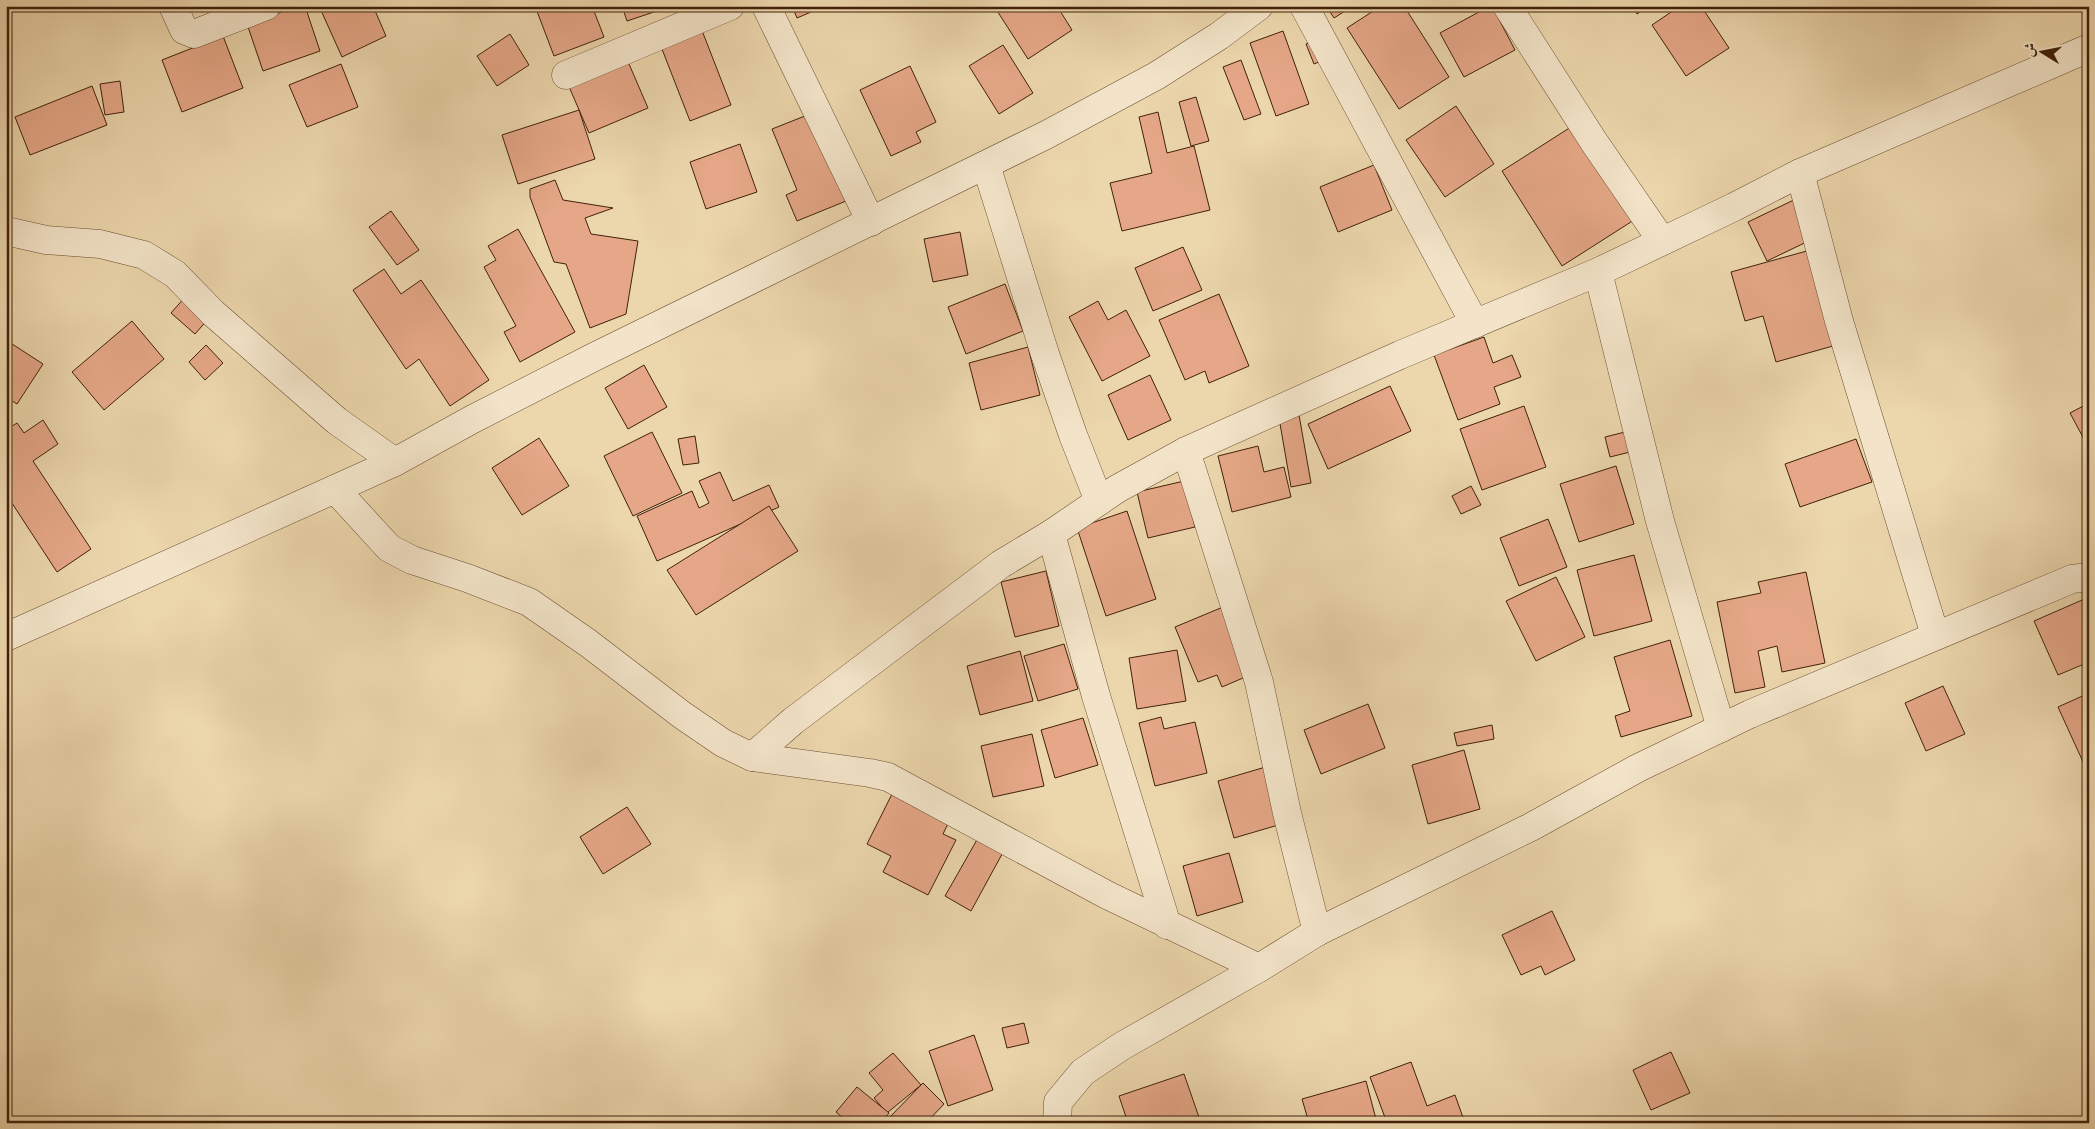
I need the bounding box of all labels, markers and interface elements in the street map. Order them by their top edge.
north arrow [2018,28,2068,78]
text: ش [2019,41,2039,58]

